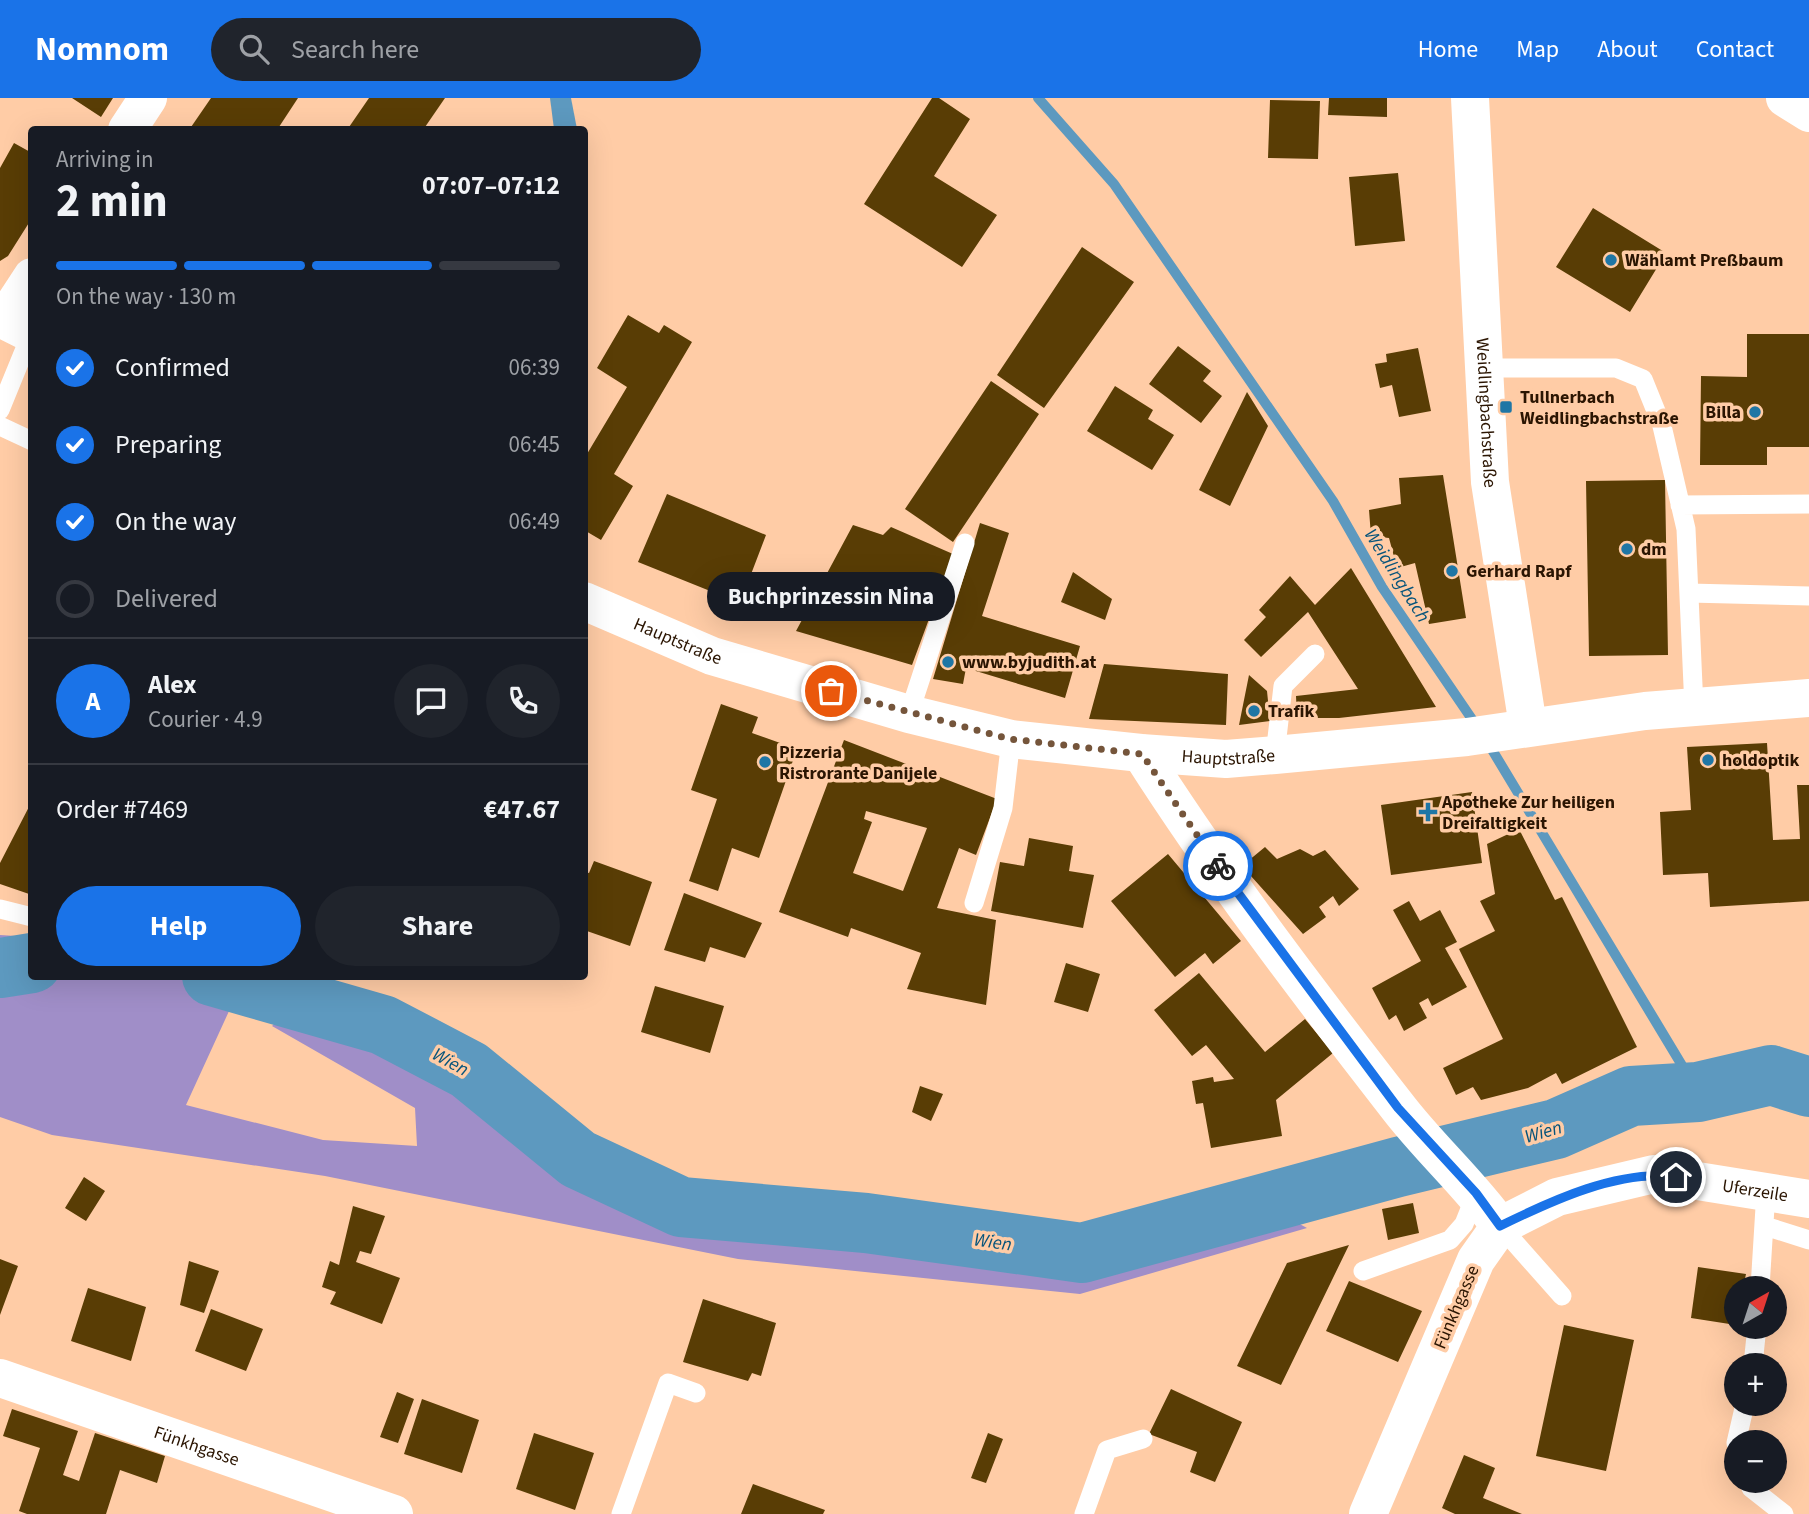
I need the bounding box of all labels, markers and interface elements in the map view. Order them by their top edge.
search box [211,18,701,81]
text: Nomnom [35,26,169,73]
icon: search [235,30,273,68]
text: Search here [291,31,419,68]
text: Home [1418,32,1478,67]
text: Map [1516,32,1559,67]
text: About [1597,32,1658,67]
text: Contact [1696,32,1774,67]
text: Arriving in [56,143,154,176]
text: 07:07–07:12 [422,167,560,204]
text: 2 min [56,169,168,234]
place label: Wählamt Preßbaum [1625,248,1783,273]
marker: Wählamt Preßbaum [1603,252,1619,268]
text: On the way · 130 m [56,280,236,313]
street label: Weidlingbachstraße [1470,337,1503,489]
icon: check [56,349,94,387]
text: Confirmed [115,349,230,386]
text: 06:39 [509,351,560,384]
place label: Tullnerbach Weidlingbachstraße [1520,385,1679,431]
marker: Tullnerbach Weidlingbachstraße [1498,399,1514,415]
place label: Billa [1705,400,1741,425]
marker: Billa [1747,404,1763,420]
icon: check [56,426,94,464]
text: Preparing [115,426,221,463]
text: 06:45 [509,428,560,461]
icon: check [56,503,94,541]
text: On the way [115,503,236,540]
text: 06:49 [509,505,560,538]
water label: Weidlingbach [1357,524,1436,628]
place label: dm [1641,537,1667,562]
marker: dm [1619,541,1635,557]
place label: Gerhard Rapf [1466,559,1572,584]
marker: Gerhard Rapf [1444,563,1460,579]
callout: Buchprinzessin Nina [707,572,955,621]
text: Delivered [115,580,218,617]
text: Buchprinzessin Nina [728,580,934,613]
street label: Hauptstraße [630,612,725,671]
place label: www.byjudith.at [962,650,1096,675]
marker: www.byjudith.at [940,654,956,670]
pin [801,661,861,721]
button: chat [394,664,468,738]
button: phone [486,664,560,738]
text: Alex [148,666,197,703]
icon: bag [812,672,850,710]
text: A [86,683,100,720]
place label: Trafik [1268,699,1315,724]
text: Courier · 4.9 [148,703,263,736]
marker: Trafik [1246,703,1262,719]
place label: Pizzeria Ristrorante Danijele [779,740,937,786]
street label: Hauptstraße [1181,743,1276,772]
place label: holdoptik [1722,748,1799,773]
marker: holdoptik [1700,752,1716,768]
marker: Pizzeria Ristrorante Danijele [757,754,773,770]
place label: Apotheke Zur heiligen Dreifaltigkeit [1441,790,1615,836]
text: Order #7469 [56,791,188,828]
text: €47.67 [484,791,560,828]
marker: Apotheke Zur heiligen Dreifaltigkeit [1420,804,1436,820]
courier [1183,831,1253,901]
icon: bike [1199,847,1237,885]
button: Help [56,886,301,966]
button: Share [315,886,560,966]
water label: Wien [427,1041,473,1083]
water label: Wien [1521,1114,1565,1151]
pin [1646,1147,1706,1207]
icon: home [1657,1158,1695,1196]
street label: Uferzeile [1720,1173,1790,1208]
water label: Wien [972,1226,1013,1258]
street label: Fünkhgasse [1428,1261,1485,1353]
north arrow [1724,1276,1787,1339]
map controls [1724,1276,1787,1493]
button: + [1724,1353,1787,1416]
street label: Fünkhgasse [150,1420,243,1473]
button: − [1724,1430,1787,1493]

